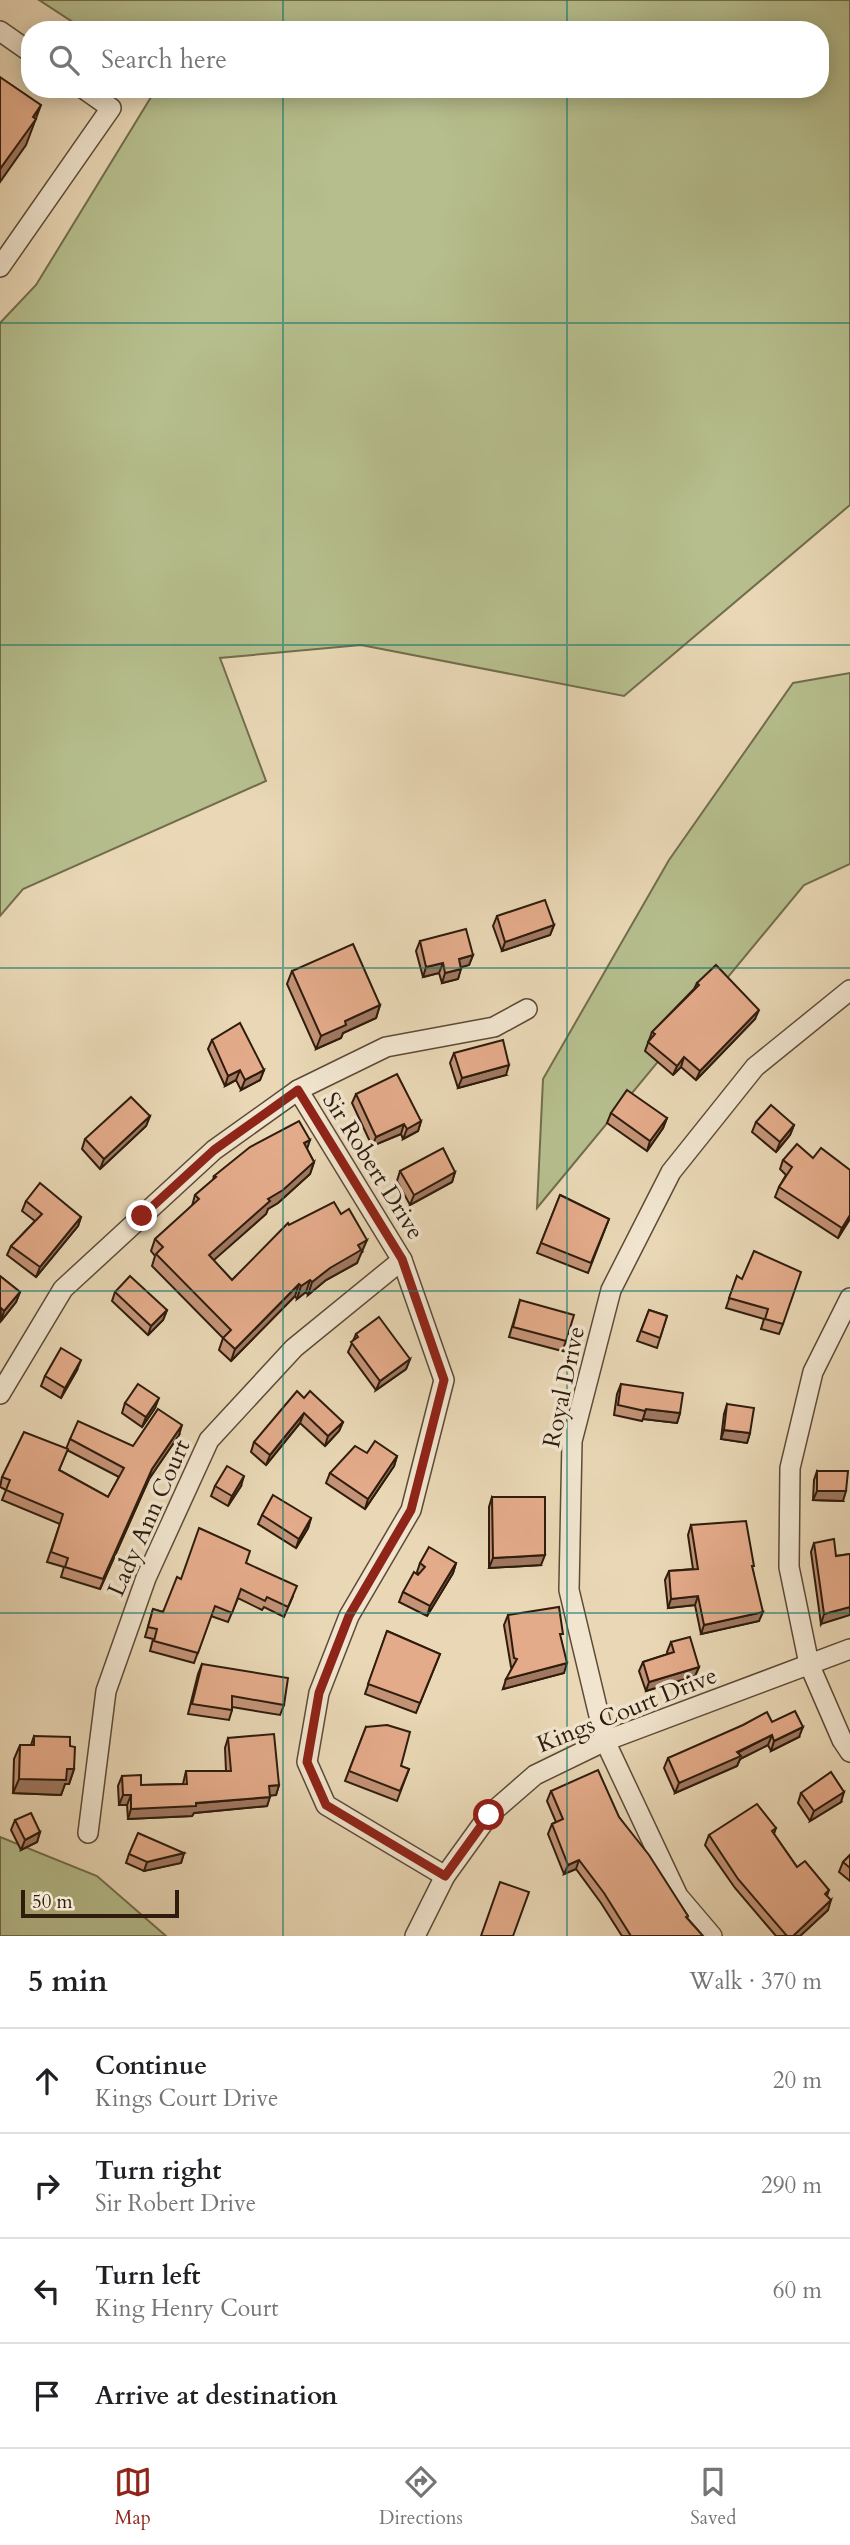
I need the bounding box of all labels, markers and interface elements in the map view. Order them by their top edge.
search box [21,21,829,98]
icon: search [45,41,83,79]
text: Search here [101,42,227,77]
street label: Sir Robert Drive [314,1086,432,1246]
route end [126,1200,157,1231]
street label: Royal Drive [535,1323,593,1451]
street label: Lady Ann Court [100,1434,198,1602]
street label: Kings Court Drive [532,1659,722,1761]
route start [473,1799,504,1830]
scale bar [21,1887,178,1919]
text: 50 m [32,1889,73,1915]
text: 5 min [28,1961,108,2002]
text: Walk · 370 m [689,1966,822,1997]
text: Continue [95,2048,207,2083]
icon: ahead [28,2062,66,2100]
text: 20 m [773,2065,822,2096]
text: Kings Court Drive [95,2083,279,2114]
text: Turn right [95,2153,222,2188]
icon: right [28,2167,66,2205]
text: 290 m [761,2170,822,2201]
text: Sir Robert Drive [95,2188,256,2219]
text: Turn left [95,2258,200,2293]
icon: left [28,2272,66,2310]
text: 60 m [773,2275,822,2306]
text: King Henry Court [95,2293,278,2324]
icon: arrive [28,2377,66,2415]
text: Arrive at destination [95,2378,338,2413]
tab: Map [114,2463,152,2531]
tab: Directions [379,2463,463,2531]
tab: Saved [690,2463,736,2531]

